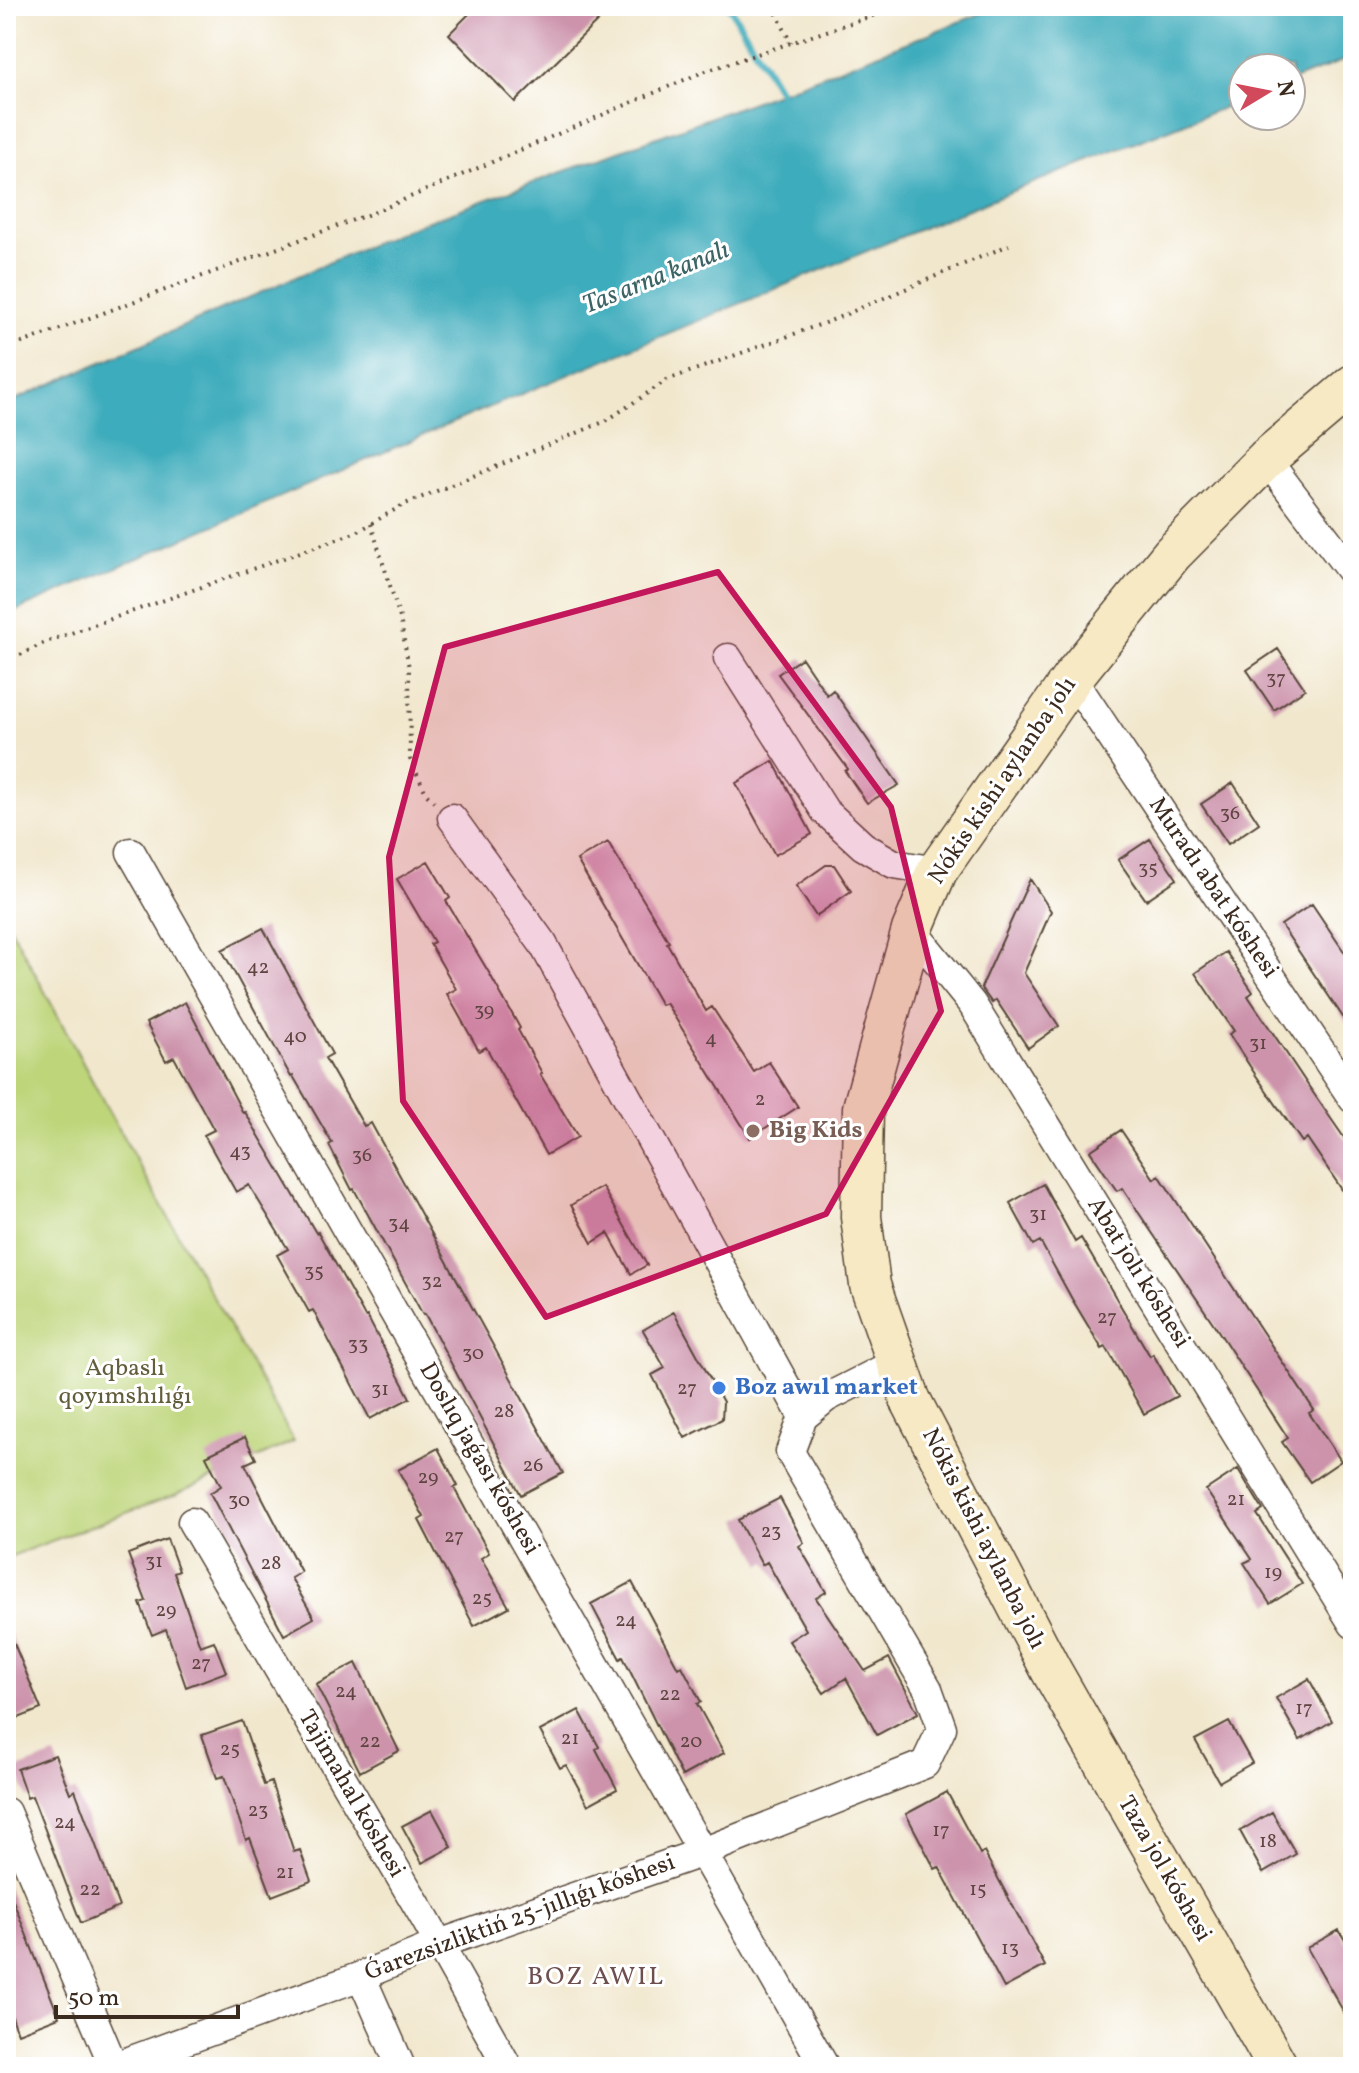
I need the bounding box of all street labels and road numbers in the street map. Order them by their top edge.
street label: Nókis kishi aylanba jolı [921,670,1085,892]
street label: Muradı abat kóshesi [1140,791,1286,985]
street label: Abat jolı kóshesi [1078,1191,1198,1355]
street label: Doslıq jaǵası kóshesi [410,1357,548,1561]
street label: Nókis kishi aylanba jolı [912,1423,1054,1655]
street label: Tajimahal kóshesi [289,1704,413,1884]
street label: Taza jol kóshesi [1108,1790,1220,1948]
street label: Ǵarezsizliktiń 25-jıllıǵı kóshesi [360,1846,680,1990]

